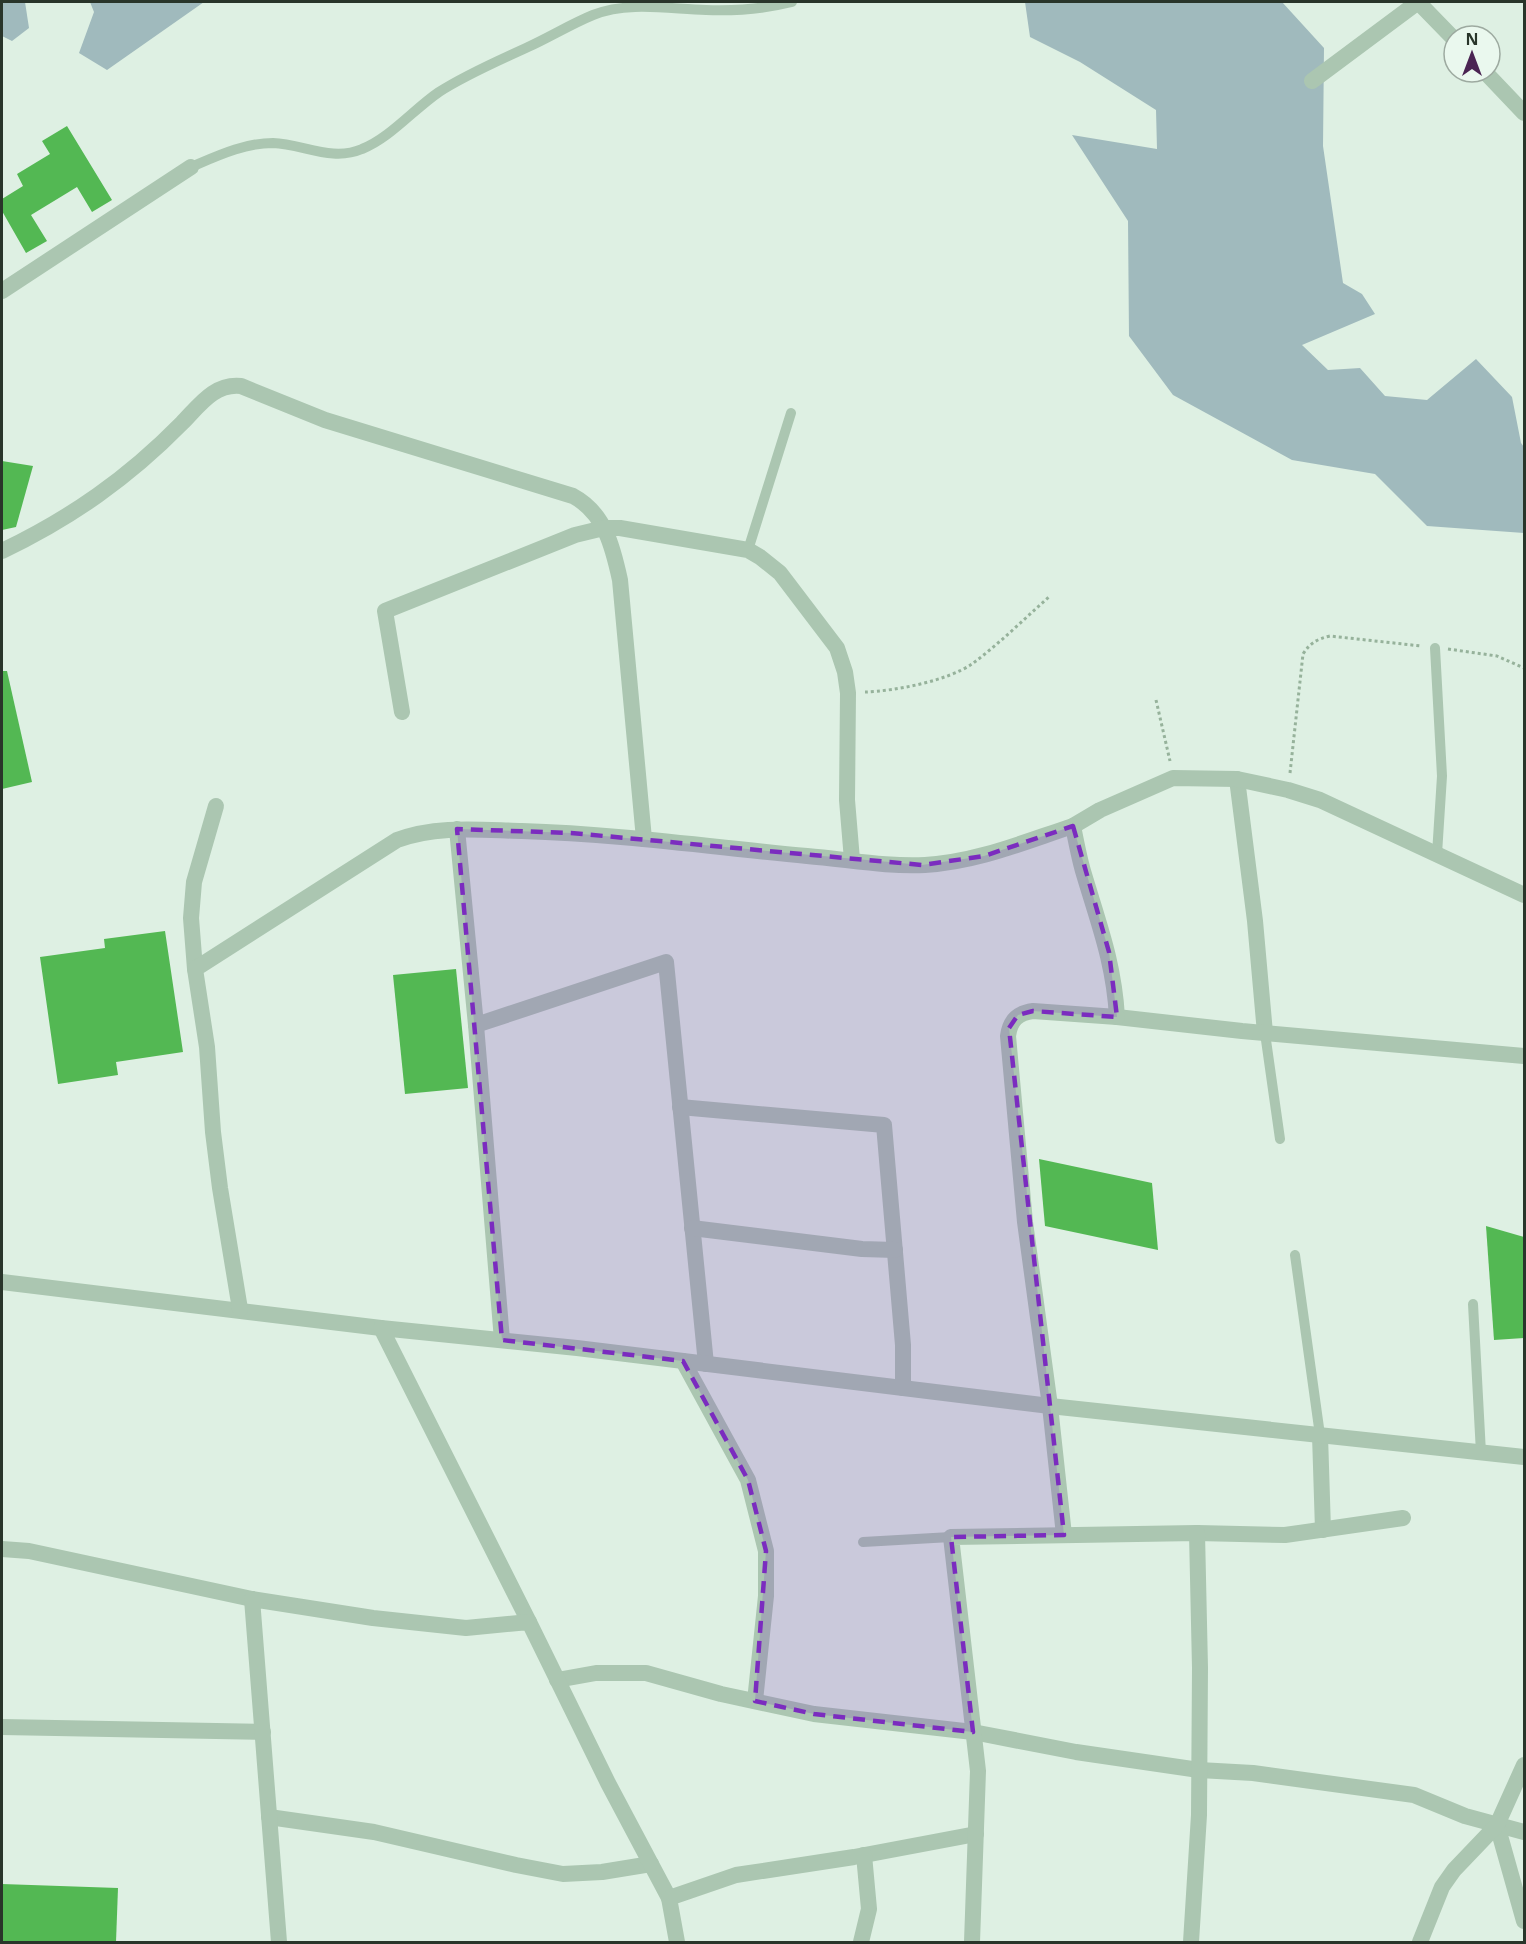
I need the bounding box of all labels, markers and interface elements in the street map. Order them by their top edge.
north arrow [1442,24,1502,84]
text: N [1465,28,1479,50]

